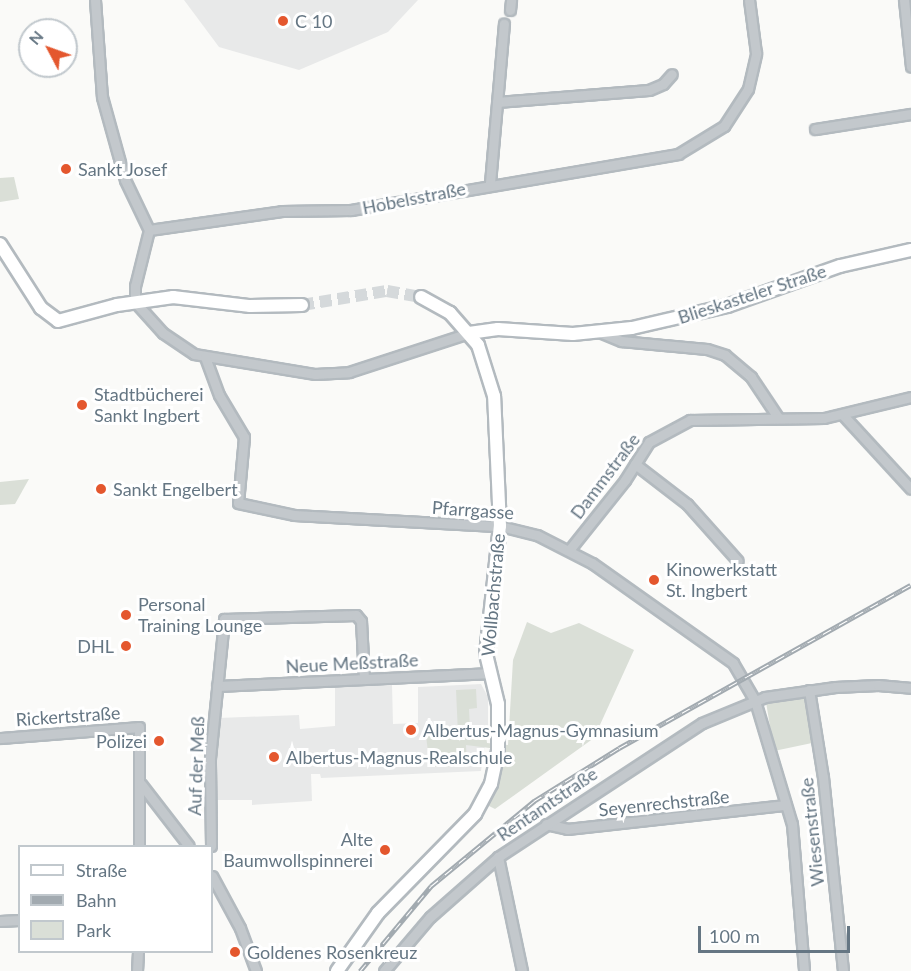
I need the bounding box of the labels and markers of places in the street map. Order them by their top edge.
place label: C 10 [295,10,333,32]
marker: C 10 [276,14,290,28]
place label: Sankt Josef [78,158,168,180]
marker: Sankt Josef [59,162,73,176]
place label: Stadtbücherei Sankt Ingbert [94,384,204,426]
marker: Stadtbücherei Sankt Ingbert [75,398,89,412]
place label: Sankt Engelbert [113,478,238,500]
marker: Sankt Engelbert [94,482,108,496]
place label: Kinowerkstatt St. Ingbert [666,559,777,602]
marker: Kinowerkstatt St. Ingbert [647,573,661,587]
place label: Personal Training Lounge [138,594,262,636]
marker: Personal Training Lounge [119,608,133,622]
place label: DHL [77,635,114,657]
marker: DHL [119,639,133,653]
place label: Albertus-Magnus-Gymnasium [423,719,659,741]
marker: Albertus-Magnus-Gymnasium [404,723,418,737]
place label: Polizei [96,730,147,752]
marker: Polizei [152,734,166,748]
place label: Albertus-Magnus-Realschule [286,746,512,768]
marker: Albertus-Magnus-Realschule [267,750,281,764]
place label: Alte Baumwollspinnerei [223,829,373,872]
marker: Alte Baumwollspinnerei [378,843,392,857]
place label: Goldenes Rosenkreuz [247,941,417,963]
marker: Goldenes Rosenkreuz [228,945,242,959]

